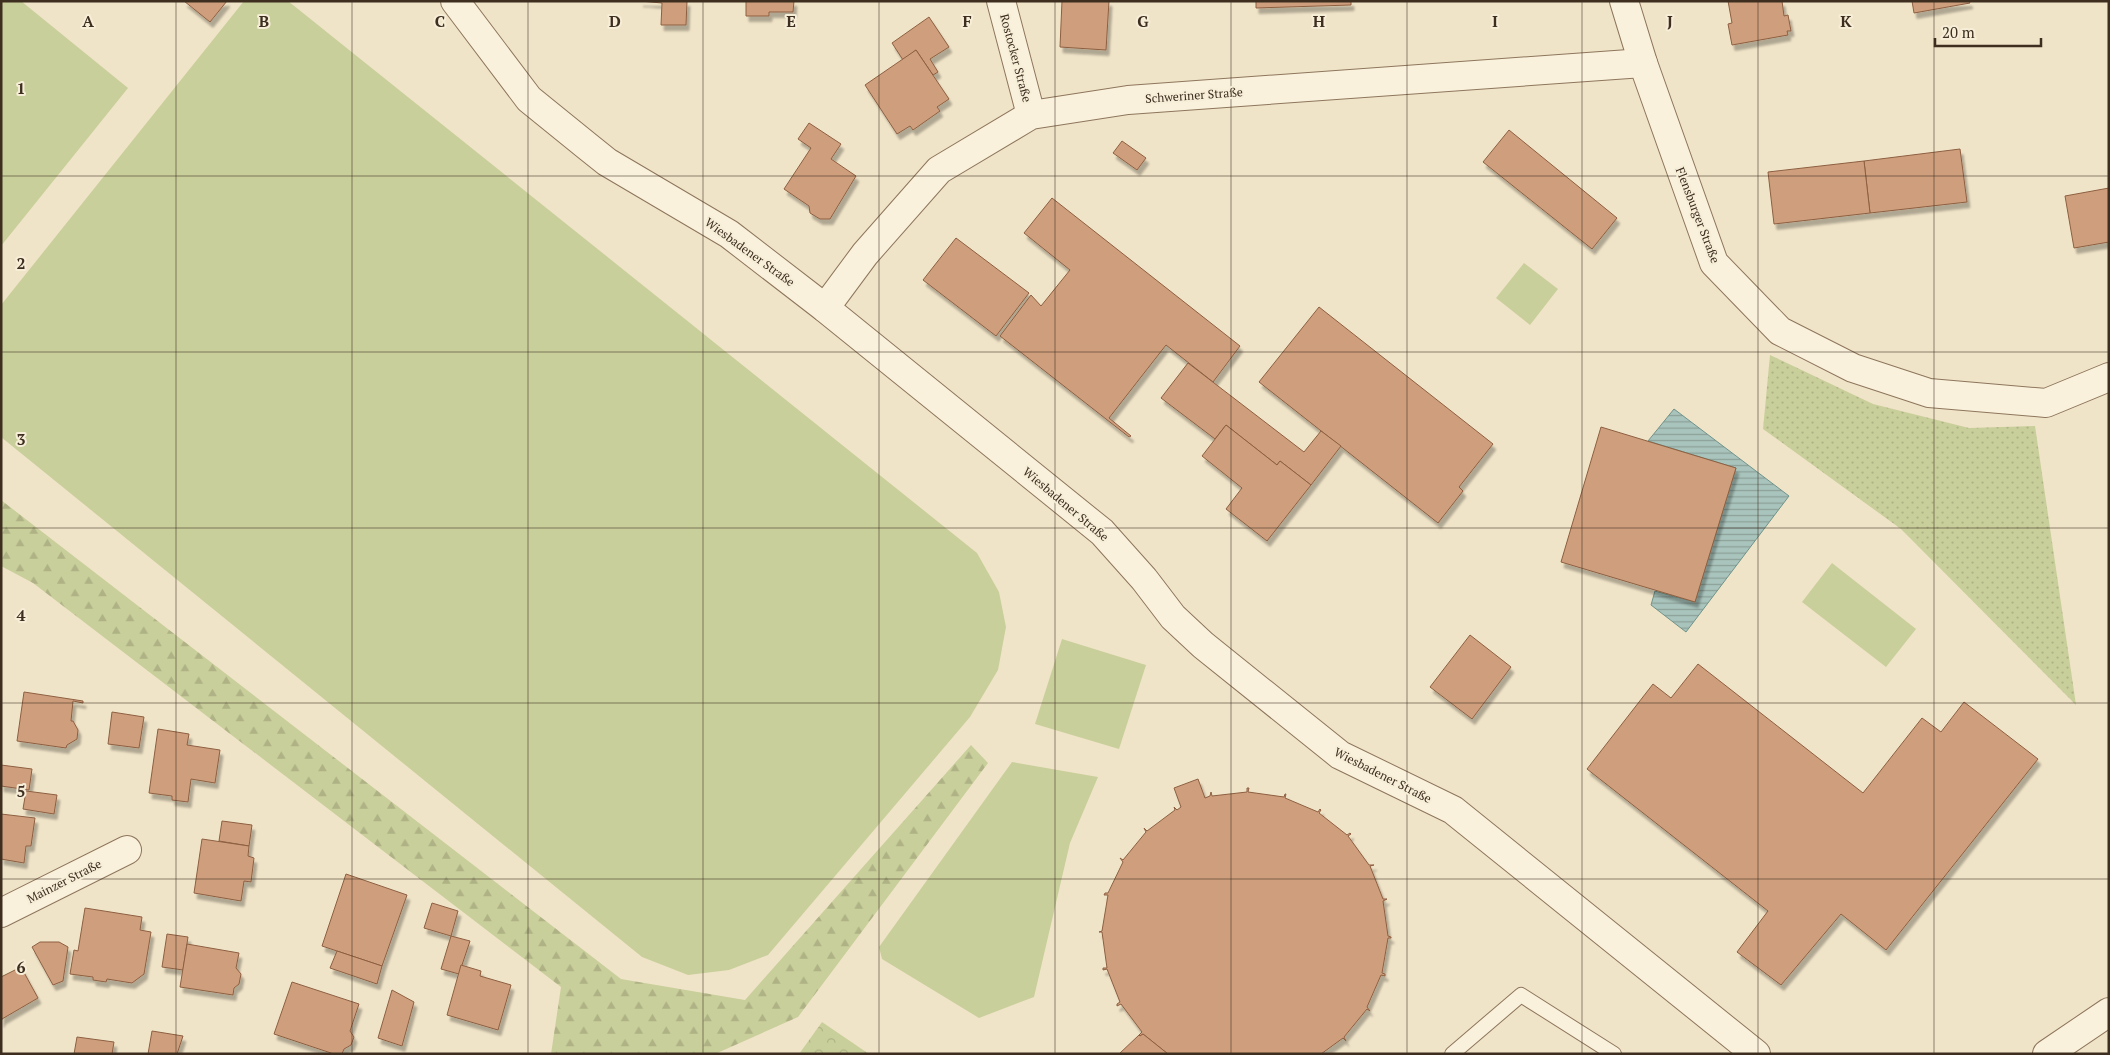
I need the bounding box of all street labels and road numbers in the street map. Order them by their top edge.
street label: Rostocker Straße [997,12,1035,104]
street label: Schweriner Straße [1145,84,1243,106]
street label: Flensburger Straße [1673,165,1723,265]
street label: Wiesbadener Straße [702,214,798,290]
street label: Wiesbadener Straße [1020,464,1112,544]
street label: Wiesbadener Straße [1332,744,1434,806]
street label: Mainzer Straße [24,856,104,906]

